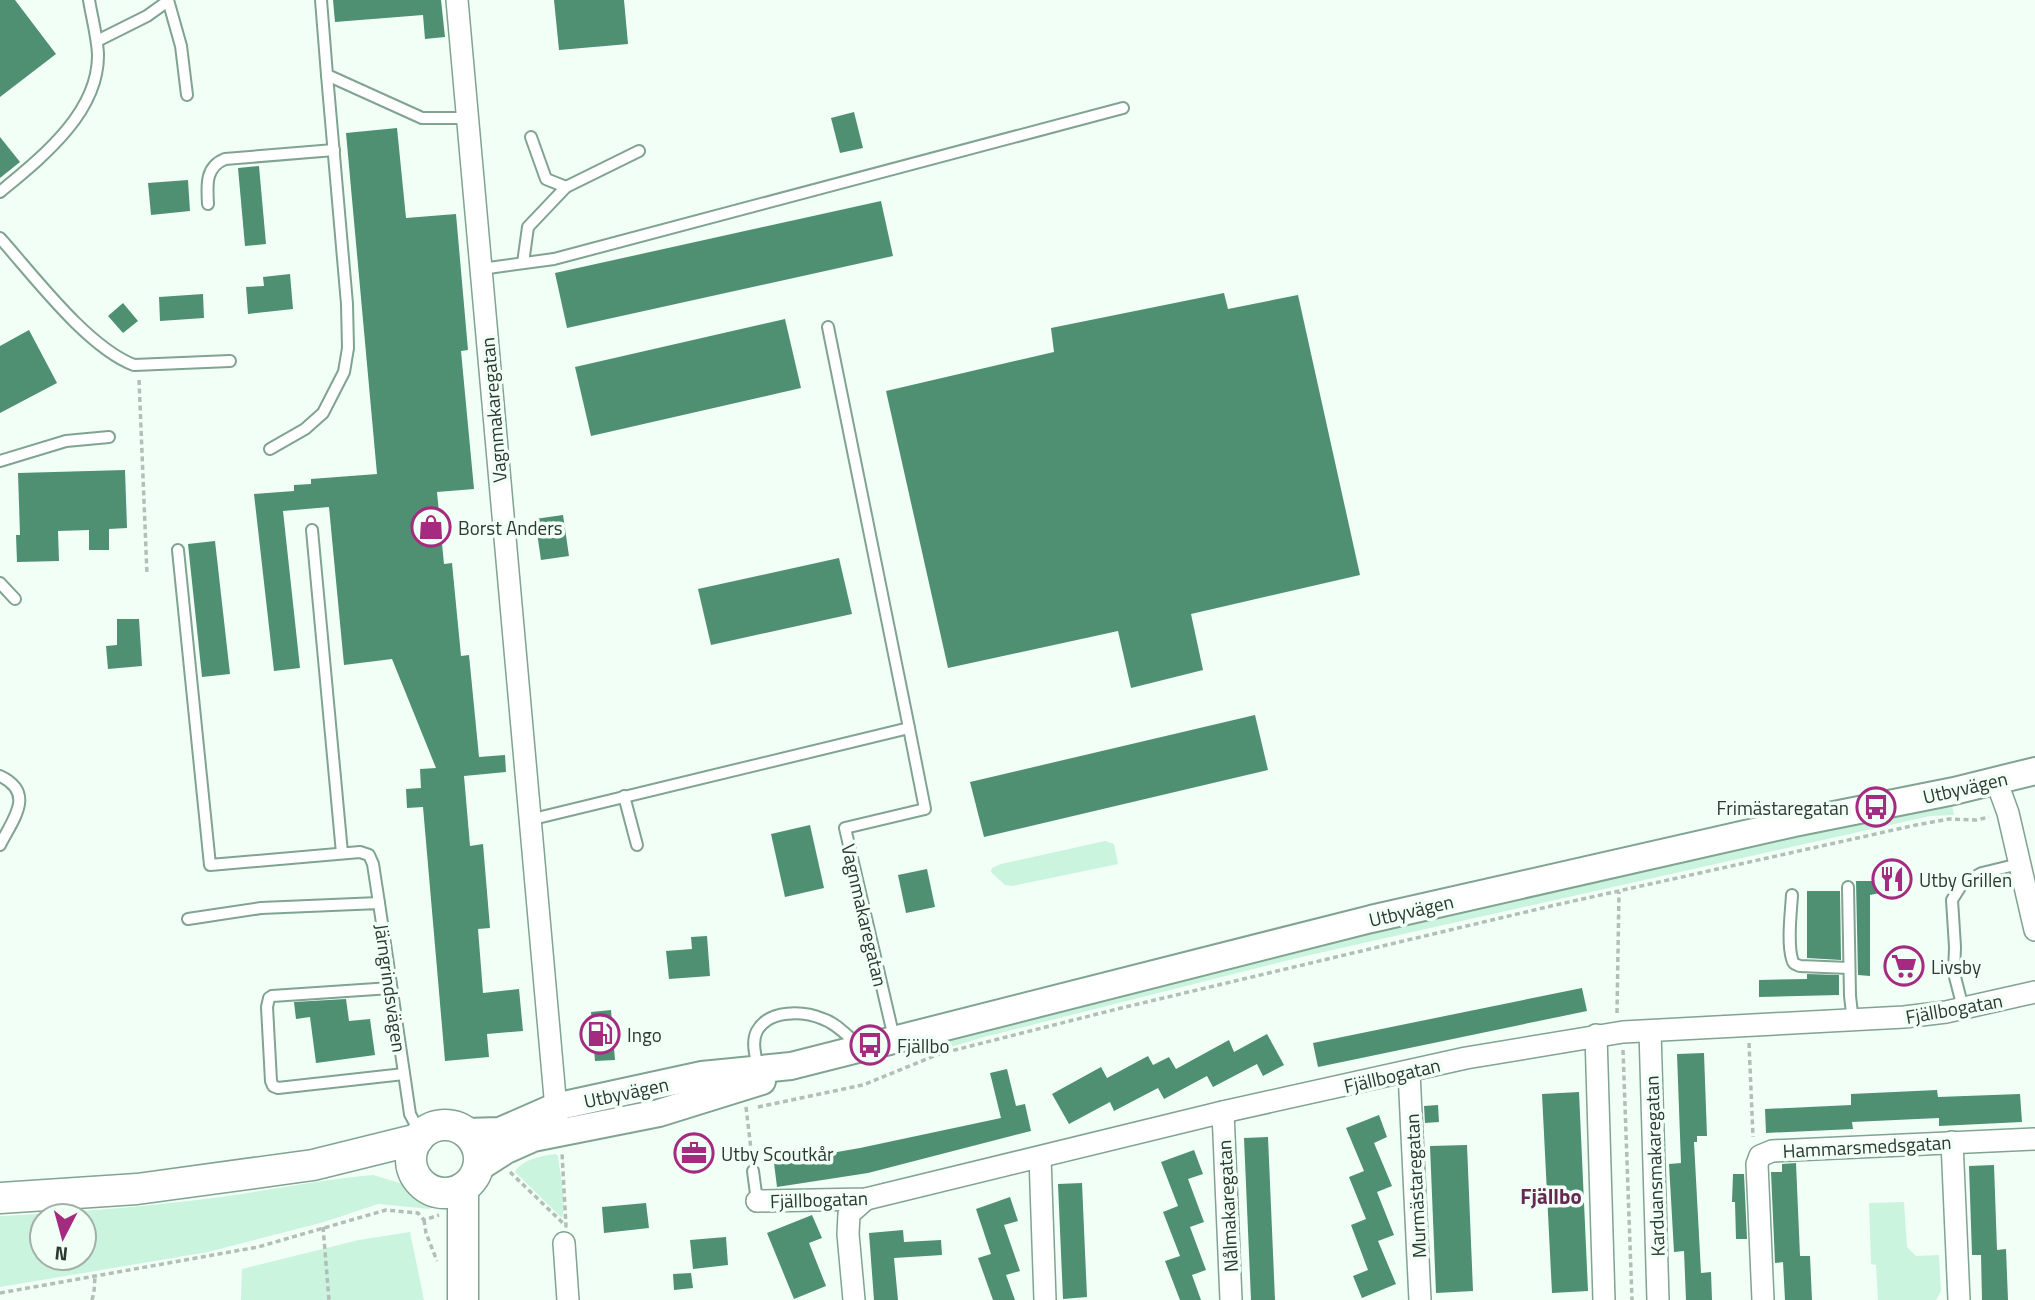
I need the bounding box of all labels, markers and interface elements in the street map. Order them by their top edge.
street label: Vagnmakaregatan [472,336,514,484]
shop icon: Borst Anders [410,506,452,548]
place label: Borst Anders [458,513,563,542]
street label: Utbyvägen [1920,763,2010,811]
bus stop icon: Frimästaregatan [1855,786,1897,828]
place label: Frimästaregatan [1717,793,1849,822]
street label: Vagnmakaregatan [834,841,896,989]
restaurant icon: Utby Grillen [1871,858,1913,900]
place label: Utby Grillen [1919,865,2012,894]
street label: Utbyvägen [1366,886,1456,934]
street label: Järngrindsvägen [368,922,414,1054]
supermarket icon: Livsby [1883,945,1925,987]
place label: Livsby [1931,952,1981,981]
street label: Fjällbogatan [1903,985,2005,1031]
fuel station icon: Ingo [579,1013,621,1055]
place label: Ingo [627,1020,662,1049]
bus stop icon: Fjällbo [849,1024,891,1066]
place label: Fjällbo [897,1031,949,1060]
street label: Fjällbogatan [1341,1050,1443,1100]
street label: Utbyvägen [581,1069,671,1115]
street label: Karduansmakaregatan [1636,1075,1672,1257]
street label: Murmästaregatan [1397,1113,1433,1259]
street label: Hammarsmedsgatan [1782,1127,1952,1165]
office icon: Utby Scoutkår [673,1132,715,1174]
place label: Utby Scoutkår [721,1139,834,1168]
street label: Nålmakaregatan [1209,1139,1245,1273]
district label: Fjällbo [1520,1180,1582,1212]
street label: Fjällbogatan [769,1183,869,1215]
north arrow [28,1202,98,1272]
text: N [53,1239,69,1270]

